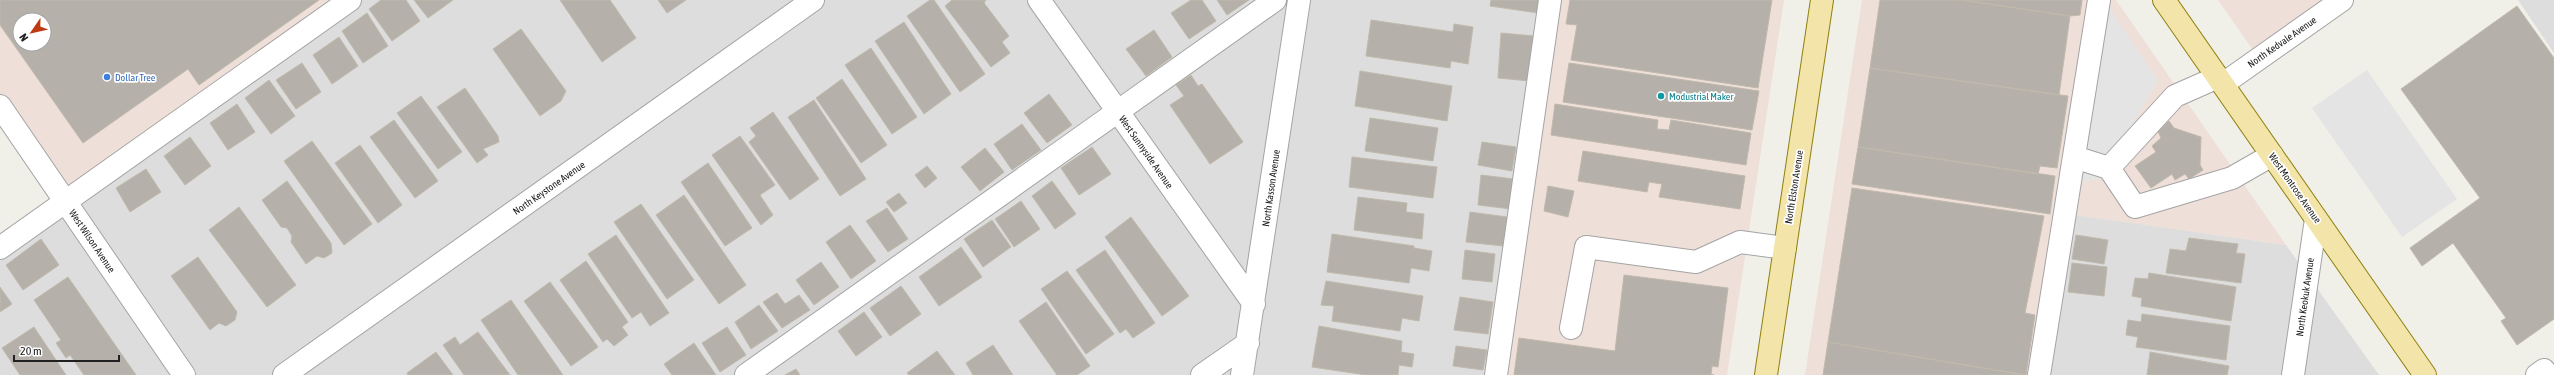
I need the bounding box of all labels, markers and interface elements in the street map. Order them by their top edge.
north arrow [12,12,52,52]
street label: North Kedvale Avenue [2246,14,2319,70]
text: N [17,32,31,44]
marker: Dollar Tree [102,72,112,82]
place label: Dollar Tree [115,72,156,83]
marker: Modustrial Maker [1656,91,1666,101]
place label: Modustrial Maker [1669,91,1734,102]
street label: West Sunnyside Avenue [1117,114,1176,191]
street label: North Kasson Avenue [1260,148,1282,227]
street label: North Elston Avenue [1783,149,1805,225]
street label: West Montrose Avenue [2267,151,2324,226]
street label: North Keystone Avenue [511,159,587,217]
street label: West Wilson Avenue [67,207,117,275]
street label: North Keokuk Avenue [2294,257,2316,337]
scale bar [14,337,119,363]
text: 20 m [20,344,42,358]

